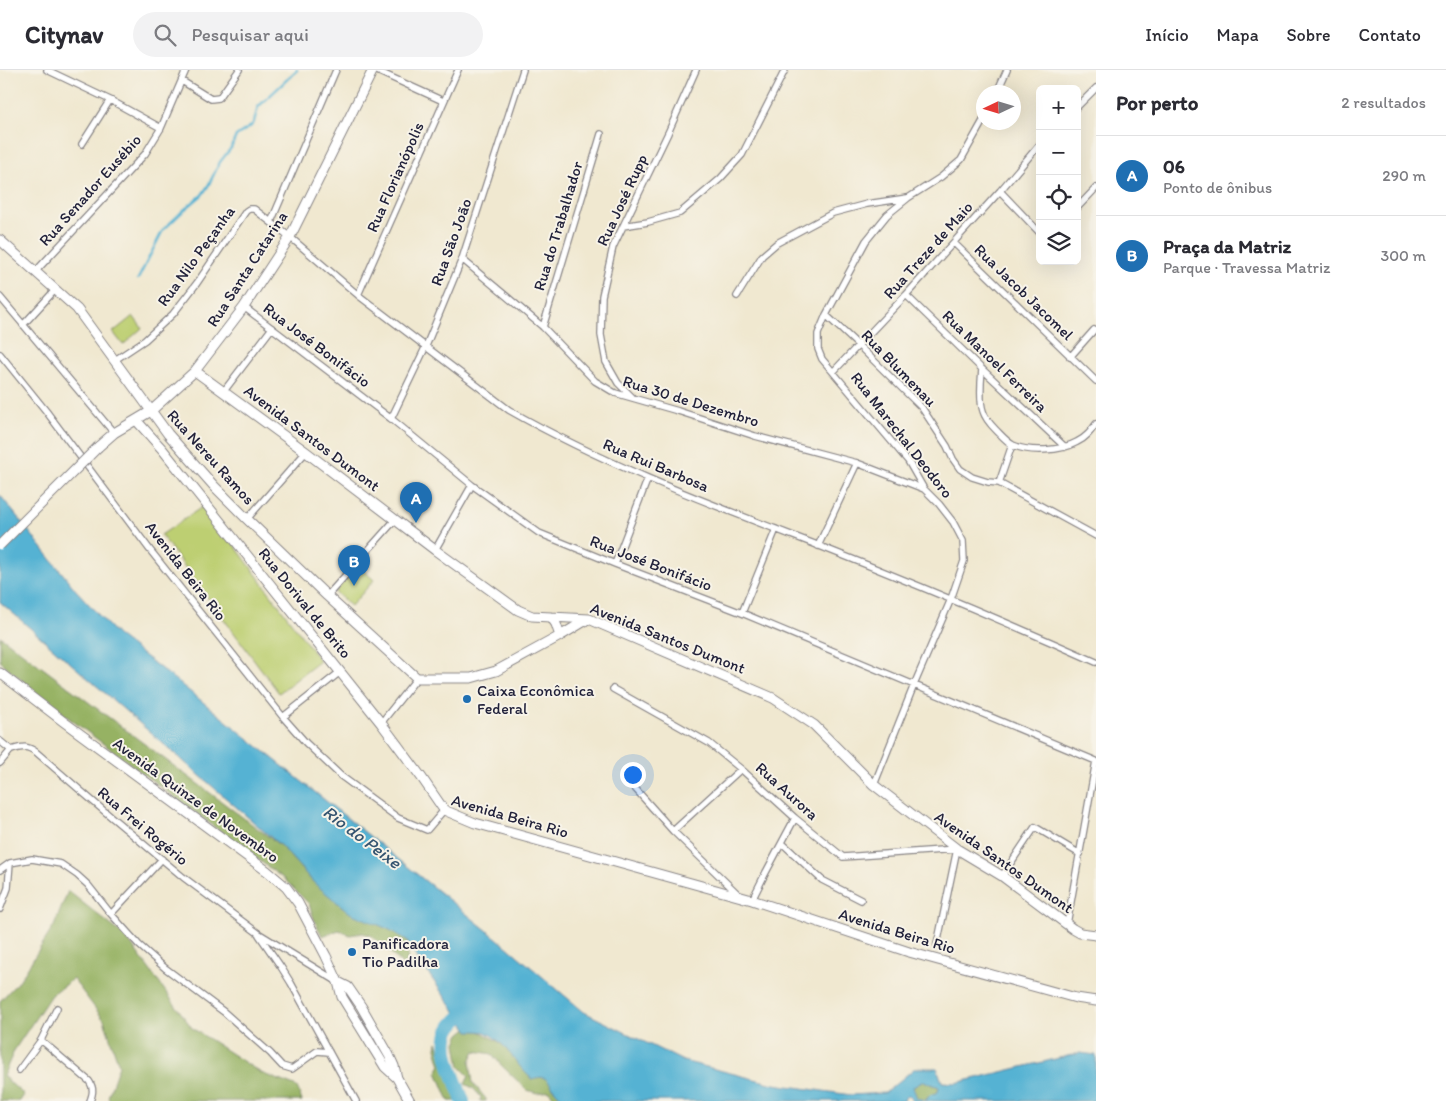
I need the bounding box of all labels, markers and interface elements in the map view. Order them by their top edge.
search box [133,12,483,57]
text: Citynav [25,20,103,49]
icon: search [151,21,179,49]
text: Pesquisar aqui [191,23,309,46]
text: Início [1145,24,1189,46]
text: Mapa [1217,24,1259,46]
text: Sobre [1287,24,1331,46]
text: Contato [1359,24,1421,46]
north arrow [976,85,1021,130]
map controls [1036,85,1081,265]
button: + [1036,85,1081,130]
text: Por perto [1116,90,1198,115]
text: 2 resultados [1341,93,1426,112]
street label: Rua Florianópolis [362,119,428,235]
street label: Rua Senador Eusébio [35,130,145,250]
button: − [1036,130,1081,175]
street label: Rua José Rupp [592,151,652,249]
text: 06 [1163,155,1185,178]
street label: Rua do Trabalhador [529,158,587,293]
text: A [1127,166,1137,185]
text: 290 m [1382,166,1426,185]
button: locate [1036,175,1081,220]
text: Ponto de ônibus [1163,178,1272,197]
street label: Rua São João [426,196,476,288]
street label: Rua Treze de Maio [879,197,977,303]
street label: Rua Nilo Peçanha [153,202,239,310]
street label: Rua Santa Catarina [203,208,291,330]
button: layers [1036,220,1081,265]
text: Praça da Matriz [1163,235,1291,258]
street label: Rua Jacob Jacomel [971,240,1078,344]
text: B [1127,246,1137,265]
text: 300 m [1381,246,1426,265]
text: Parque · Travessa Matriz [1163,258,1331,277]
street label: Rua José Bonifácio [260,299,374,391]
street label: Rua Manoel Ferreira [938,306,1052,417]
street label: Rua Blumenau [857,325,941,411]
street label: Rua Marechal Deodoro [847,368,957,502]
street label: Rua 30 de Dezembro [621,371,761,431]
street label: Avenida Santos Dumont [240,381,384,495]
street label: Rua Nereu Ramos [163,406,259,508]
street label: Rua Rui Barbosa [600,434,712,496]
pin: A [400,482,432,523]
street label: Avenida Beira Rio [141,518,231,624]
street label: Rua José Bonifácio [587,531,715,595]
street label: Rua Dorival de Brito [254,543,356,663]
pin: B [338,545,370,586]
street label: Avenida Santos Dumont [588,598,748,678]
place label: Caixa Econômica Federal [477,681,595,718]
marker: Caixa Econômica Federal [461,693,473,705]
street label: Avenida Quinze de Novembro [109,733,283,867]
street label: Rua Aurora [752,758,822,824]
your location [620,762,646,788]
street label: Rua Frei Rogério [94,783,192,869]
street label: Avenida Beira Rio [449,790,571,842]
water label: Rio do Peixe [319,801,406,874]
street label: Avenida Santos Dumont [931,807,1077,917]
street label: Avenida Beira Rio [836,904,958,958]
place label: Panificadora Tio Padilha [362,934,449,971]
marker: Panificadora Tio Padilha [346,946,358,958]

